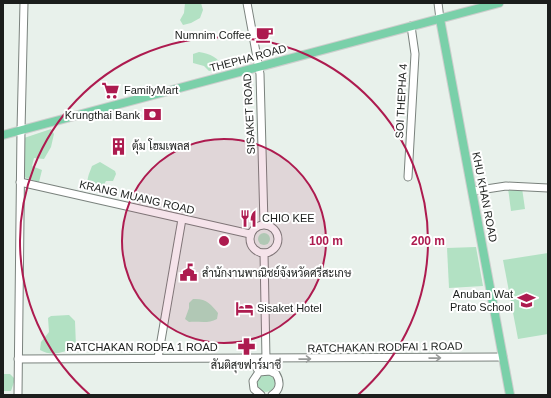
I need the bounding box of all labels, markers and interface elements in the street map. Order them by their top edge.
cafe icon: Numnim Coffee [254,25,274,45]
place label: Numnim Coffee [175,29,251,41]
street label: THEPHA ROAD [208,42,288,74]
street label: SOI THEPHA 4 [393,63,409,139]
street label: SISAKET ROAD [241,73,257,155]
supermarket icon: FamilyMart [101,80,121,100]
place label: FamilyMart [124,84,178,96]
bank icon: Krungthai Bank [143,105,163,125]
place label: Krungthai Bank [65,109,140,121]
building icon: ตุ้ม โฮมเพลส [109,136,129,156]
place label: ตุ้ม โฮมเพลส [132,138,190,155]
street label: KHU KHAN ROAD [470,151,500,243]
street label: KRANG MUANG ROAD [78,178,196,216]
restaurant icon: CHIO KEE [239,208,259,228]
place label: CHIO KEE [262,212,315,224]
centre of rings [217,234,231,248]
text: 100 m [309,234,343,248]
text: 200 m [411,234,445,248]
public building icon: สำนักงานพาณิชย์จังหวัดศรีสะเกษ [179,263,199,283]
place label: สำนักงานพาณิชย์จังหวัดศรีสะเกษ [202,265,352,279]
place label: Anuban Wat Prato School [450,288,513,313]
school or university icon: Anuban Wat Prato School [516,290,536,310]
hotel icon: Sisaket Hotel [234,298,254,318]
place label: Sisaket Hotel [257,302,322,314]
pharmacy icon: สันติสุขฟาร์มาซี [236,337,256,357]
street label: RATCHAKAN RODFAI 1 ROAD [307,340,463,354]
street label: RATCHAKAN RODFA 1 ROAD [66,341,218,353]
one-way arrow [428,354,441,362]
one-way arrow [298,355,311,363]
place label: สันติสุขฟาร์มาซี [211,357,281,374]

